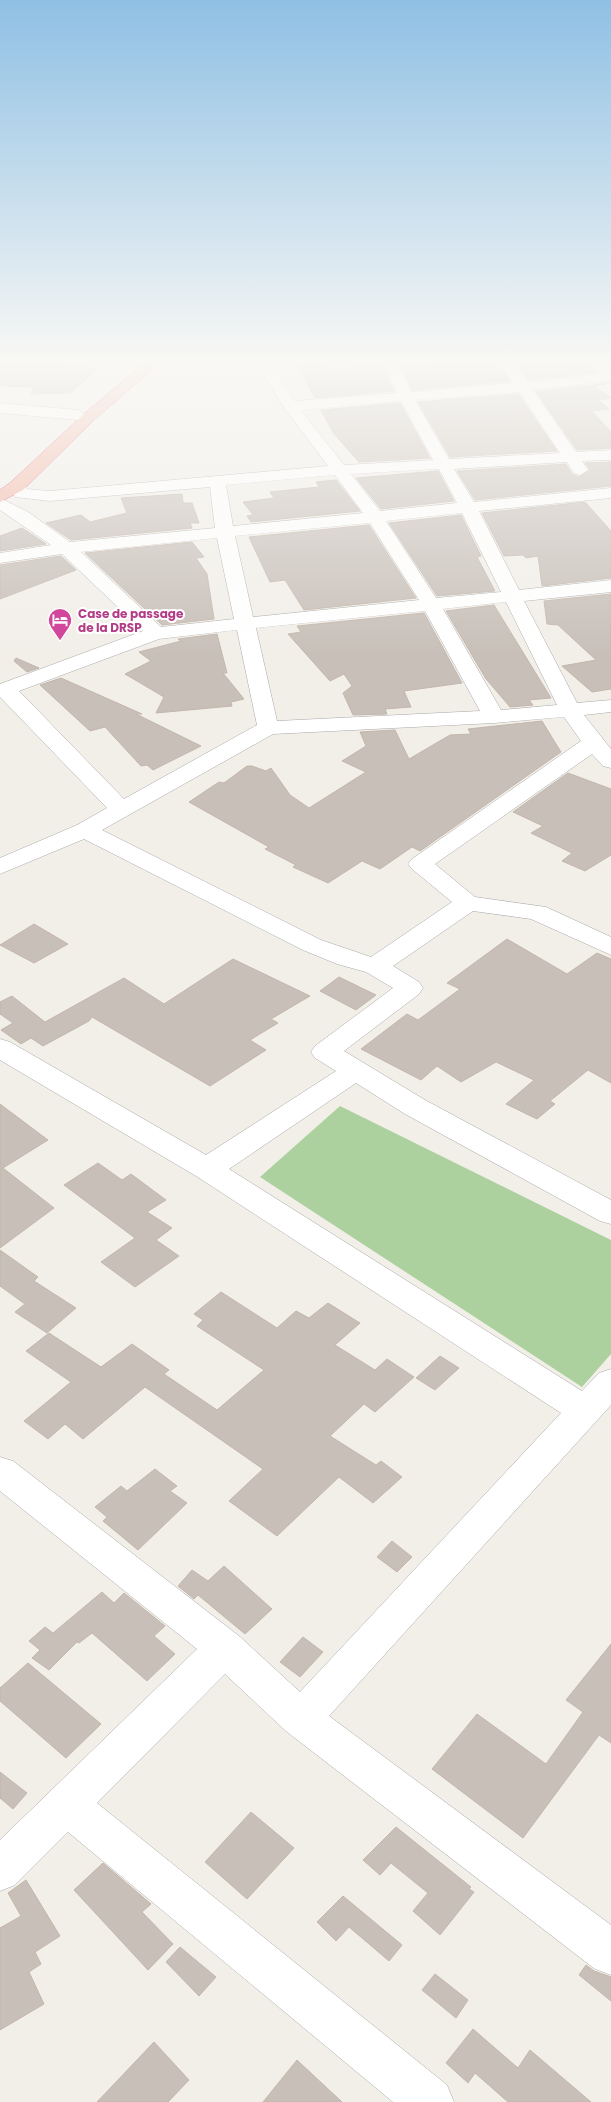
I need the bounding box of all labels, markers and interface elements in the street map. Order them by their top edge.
place label: Case de passage de la DRSP [78,605,184,636]
hotel icon: Case de passage de la DRSP [47,607,73,641]

